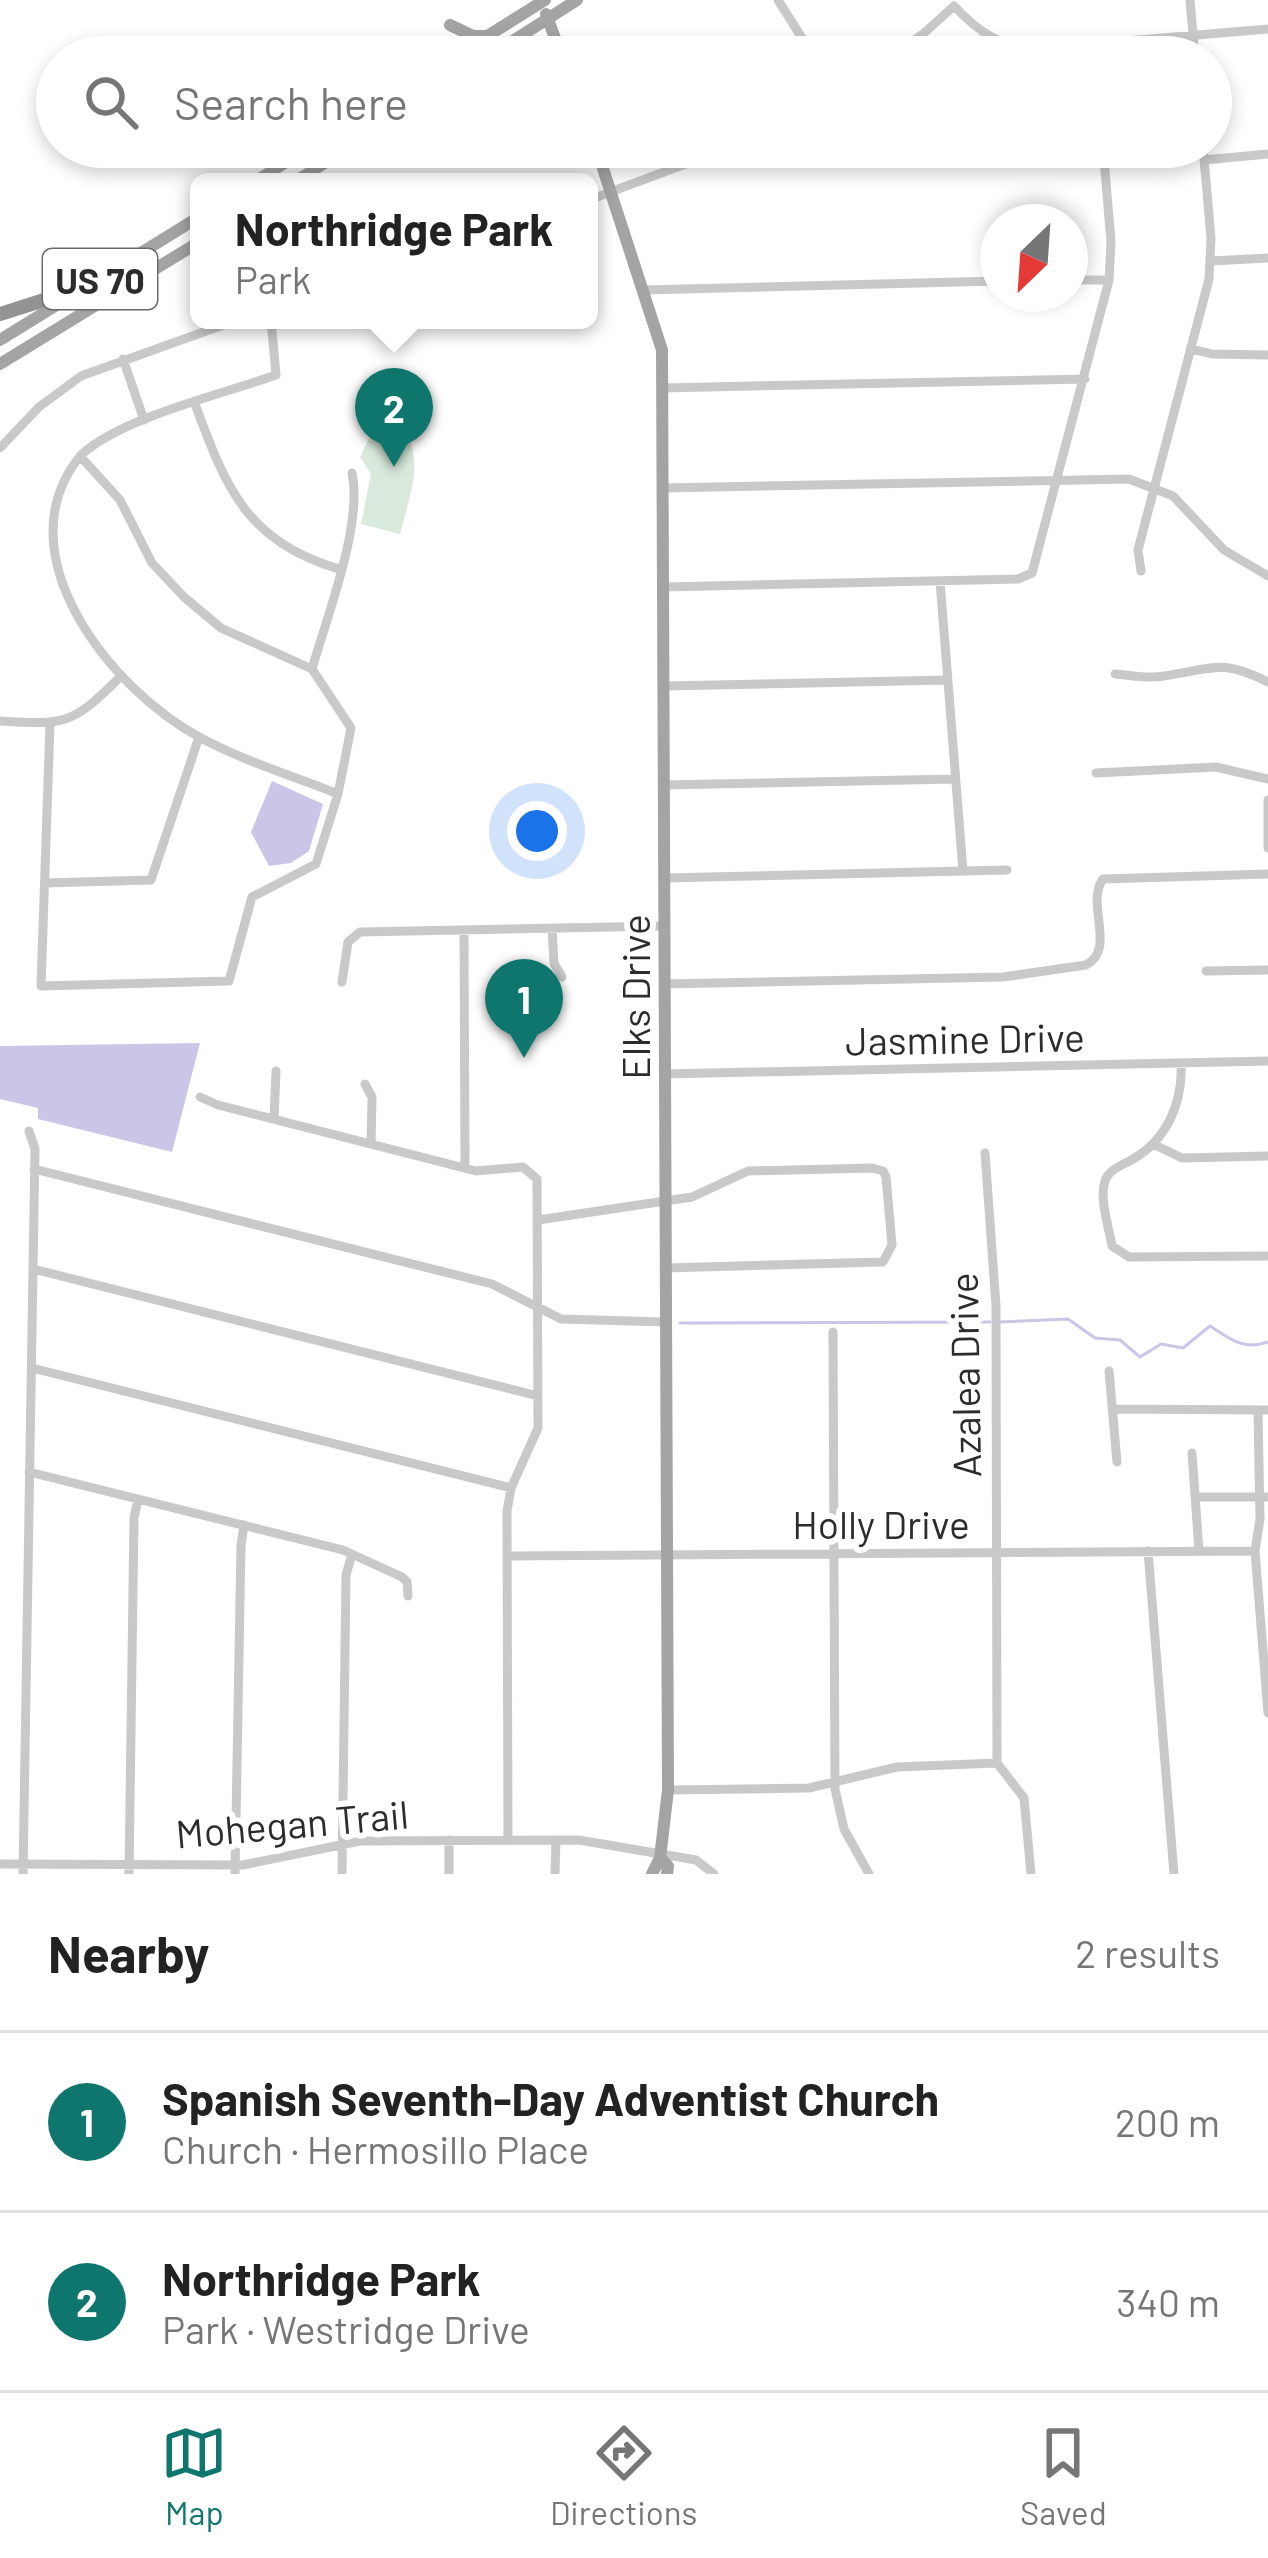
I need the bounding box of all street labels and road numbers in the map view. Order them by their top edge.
road number: US 70 [43,249,157,309]
street label: Elks Drive [611,914,658,1080]
street label: Jasmine Drive [845,1012,1085,1064]
street label: Azalea Drive [939,1272,989,1478]
street label: Holly Drive [792,1500,970,1547]
street label: Mohegan Trail [174,1789,410,1857]

